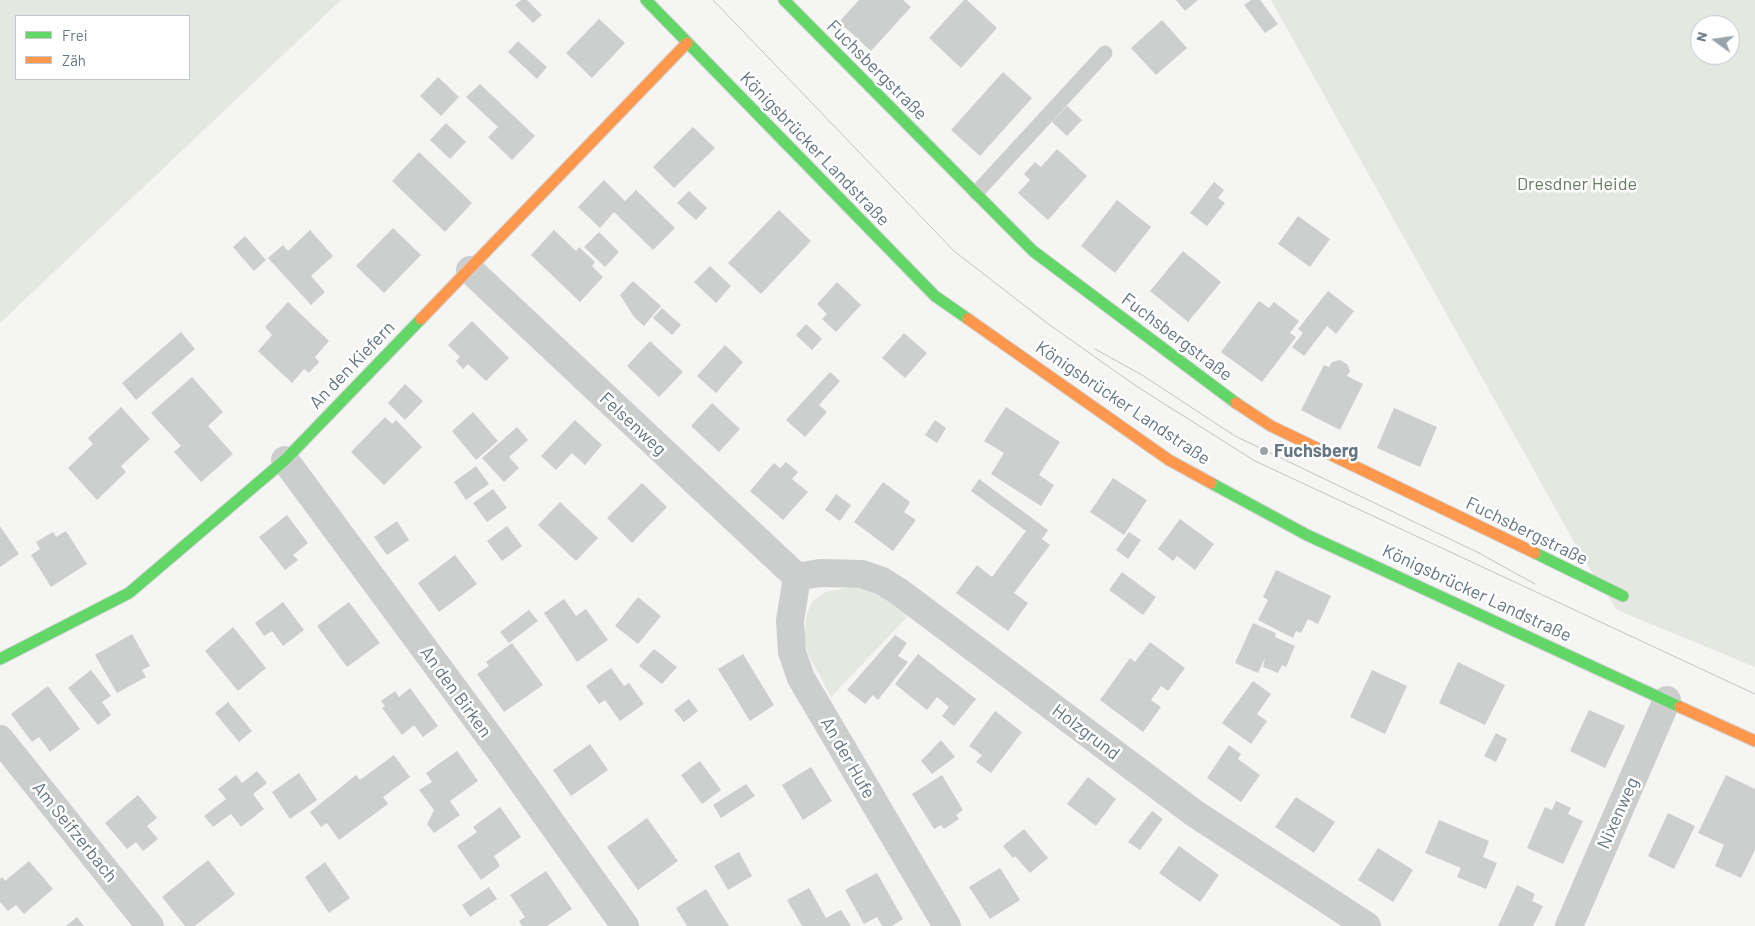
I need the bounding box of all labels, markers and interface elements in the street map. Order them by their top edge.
legend [15,15,190,80]
street label: Fuchsbergstraße [822,15,932,125]
north arrow [1690,15,1740,65]
text: Frei [62,26,88,44]
text: N [1692,30,1710,43]
text: Zäh [62,51,86,69]
street label: Königsbrücker Landstraße [736,67,894,231]
park label: Dresdner Heide [1517,173,1637,195]
street label: Fuchsbergstraße [1117,288,1237,386]
street label: An den Kiefern [305,317,399,413]
street label: Königsbrücker Landstraße [1032,336,1214,470]
street label: Felsenweg [595,388,671,460]
place label: Fuchsberg [1274,440,1358,462]
marker: Fuchsberg [1258,445,1270,457]
street label: Fuchsbergstraße [1463,492,1591,570]
street label: Königsbrücker Landstraße [1379,540,1575,646]
street label: An den Birken [416,642,496,742]
street label: Holzgrund [1048,700,1124,764]
street label: An der Hufe [816,713,880,803]
street label: Nixenweg [1593,774,1643,852]
street label: Am Seifzerbach [28,778,122,886]

